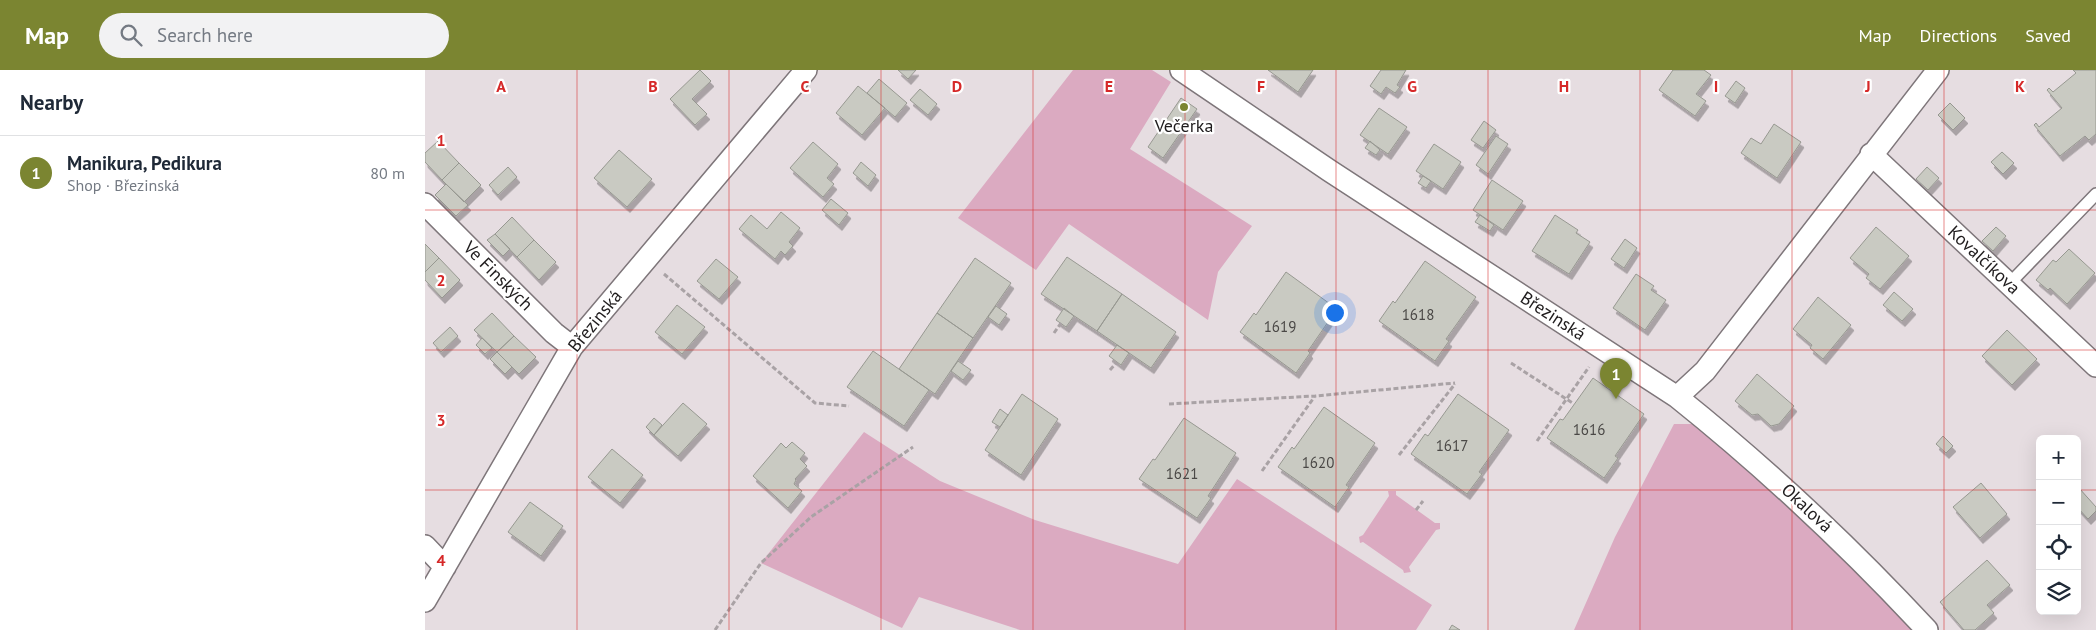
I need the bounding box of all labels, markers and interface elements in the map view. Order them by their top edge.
search box [99,13,449,58]
text: Map [25,20,69,51]
icon: search [117,21,145,49]
text: Search here [157,23,253,47]
text: Map [1859,24,1891,47]
text: Directions [1919,24,1997,47]
text: Saved [2025,24,2071,47]
text: A [496,76,506,96]
text: B [648,76,658,96]
text: C [801,76,810,96]
text: D [952,76,962,96]
text: E [1105,76,1113,96]
text: F [1257,76,1265,96]
text: G [1407,76,1417,96]
text: H [1559,76,1569,96]
text: I [1714,76,1718,96]
text: J [1864,76,1871,96]
text: K [2015,76,2025,96]
text: Nearby [20,89,83,116]
marker: Večerka [1178,101,1190,113]
place label: Večerka [1154,114,1213,137]
text: 1 [436,130,446,150]
text: Manikura, Pedikura [67,151,222,175]
text: 1 [31,163,41,183]
text: 80 m [370,163,405,183]
text: Shop · Březinská [67,175,180,195]
street label: Kovalčíkova [1943,220,2025,299]
street label: Ve Finských [458,235,538,315]
text: 2 [436,270,446,290]
street label: Březinská [563,285,627,356]
street label: Březinská [1516,286,1590,345]
your location [1322,300,1348,326]
house number: 1618 [1402,305,1434,324]
house number: 1619 [1264,317,1296,336]
pin: 1 [1600,358,1632,399]
text: 3 [436,410,446,430]
house number: 1616 [1573,420,1605,439]
map controls [2036,435,2081,615]
button: + [2036,435,2081,480]
house number: 1617 [1436,436,1468,455]
house number: 1620 [1302,453,1334,472]
house number: 1621 [1166,464,1198,483]
street label: Okalová [1777,478,1838,537]
button: − [2036,480,2081,525]
button: locate [2036,525,2081,570]
text: 4 [436,550,446,570]
button: layers [2036,570,2081,615]

